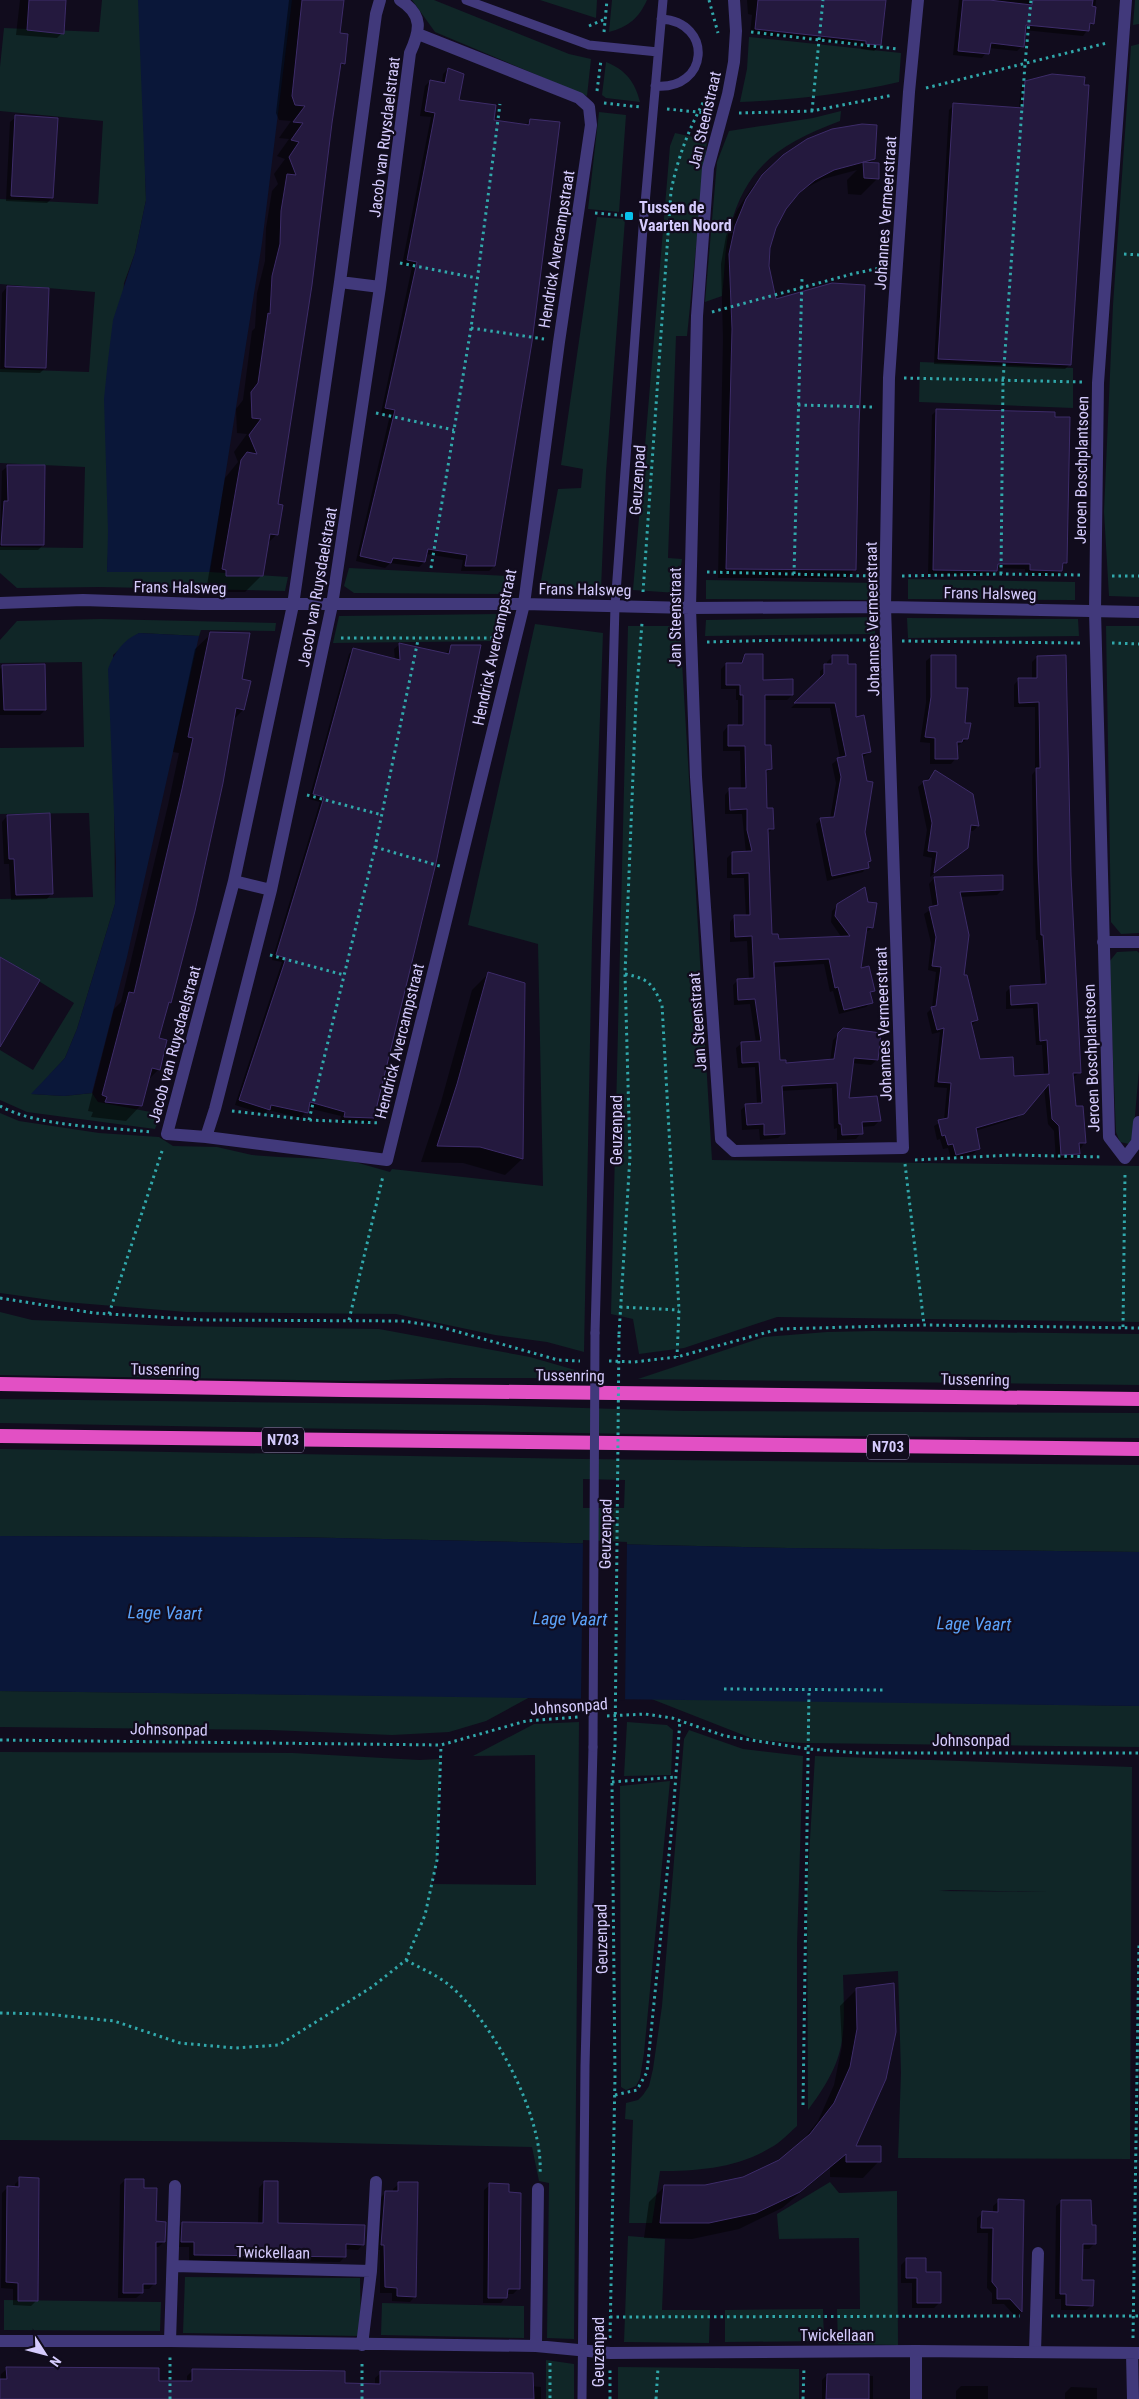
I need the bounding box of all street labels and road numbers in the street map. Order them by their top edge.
street label: Jacob van Ruysdaelstraat [365,55,404,219]
street label: Jan Steenstraat [684,69,725,171]
street label: Johannes Vermeerstraat [871,135,900,291]
street label: Hendrick Avercampstraat [535,169,578,329]
street label: Jeroen Boschplantsoen [1071,396,1092,544]
street label: Geuzenpad [626,444,649,516]
street label: Jacob van Ruysdaelstraat [294,505,341,668]
street label: Johannes Vermeerstraat [862,541,883,696]
street label: Hendrick Avercampstraat [469,567,520,727]
street label: Jan Steenstraat [666,567,685,667]
street label: Frans Halsweg [133,577,227,598]
street label: Frans Halsweg [538,579,632,600]
street label: Frans Halsweg [943,583,1037,604]
street label: Johannes Vermeerstraat [871,946,896,1102]
street label: Hendrick Avercampstraat [371,961,428,1121]
street label: Jacob van Ruysdaelstraat [144,963,205,1125]
street label: Jan Steenstraat [685,972,710,1072]
street label: Jeroen Boschplantsoen [1079,984,1104,1132]
street label: Geuzenpad [607,1095,626,1165]
street label: Tussenring [130,1359,200,1380]
street label: Tussenring [535,1365,605,1386]
street label: Tussenring [940,1369,1010,1390]
road number: N703 [262,1428,304,1452]
road number: N703 [867,1434,909,1460]
street label: Geuzenpad [595,1499,616,1569]
street label: Johnsonpad [530,1694,609,1719]
street label: Johnsonpad [130,1719,208,1740]
street label: Johnsonpad [932,1731,1010,1750]
street label: Geuzenpad [591,1904,612,1974]
street label: Twickellaan [236,2242,310,2263]
street label: Geuzenpad [589,2317,608,2387]
street label: Twickellaan [800,2326,874,2345]

